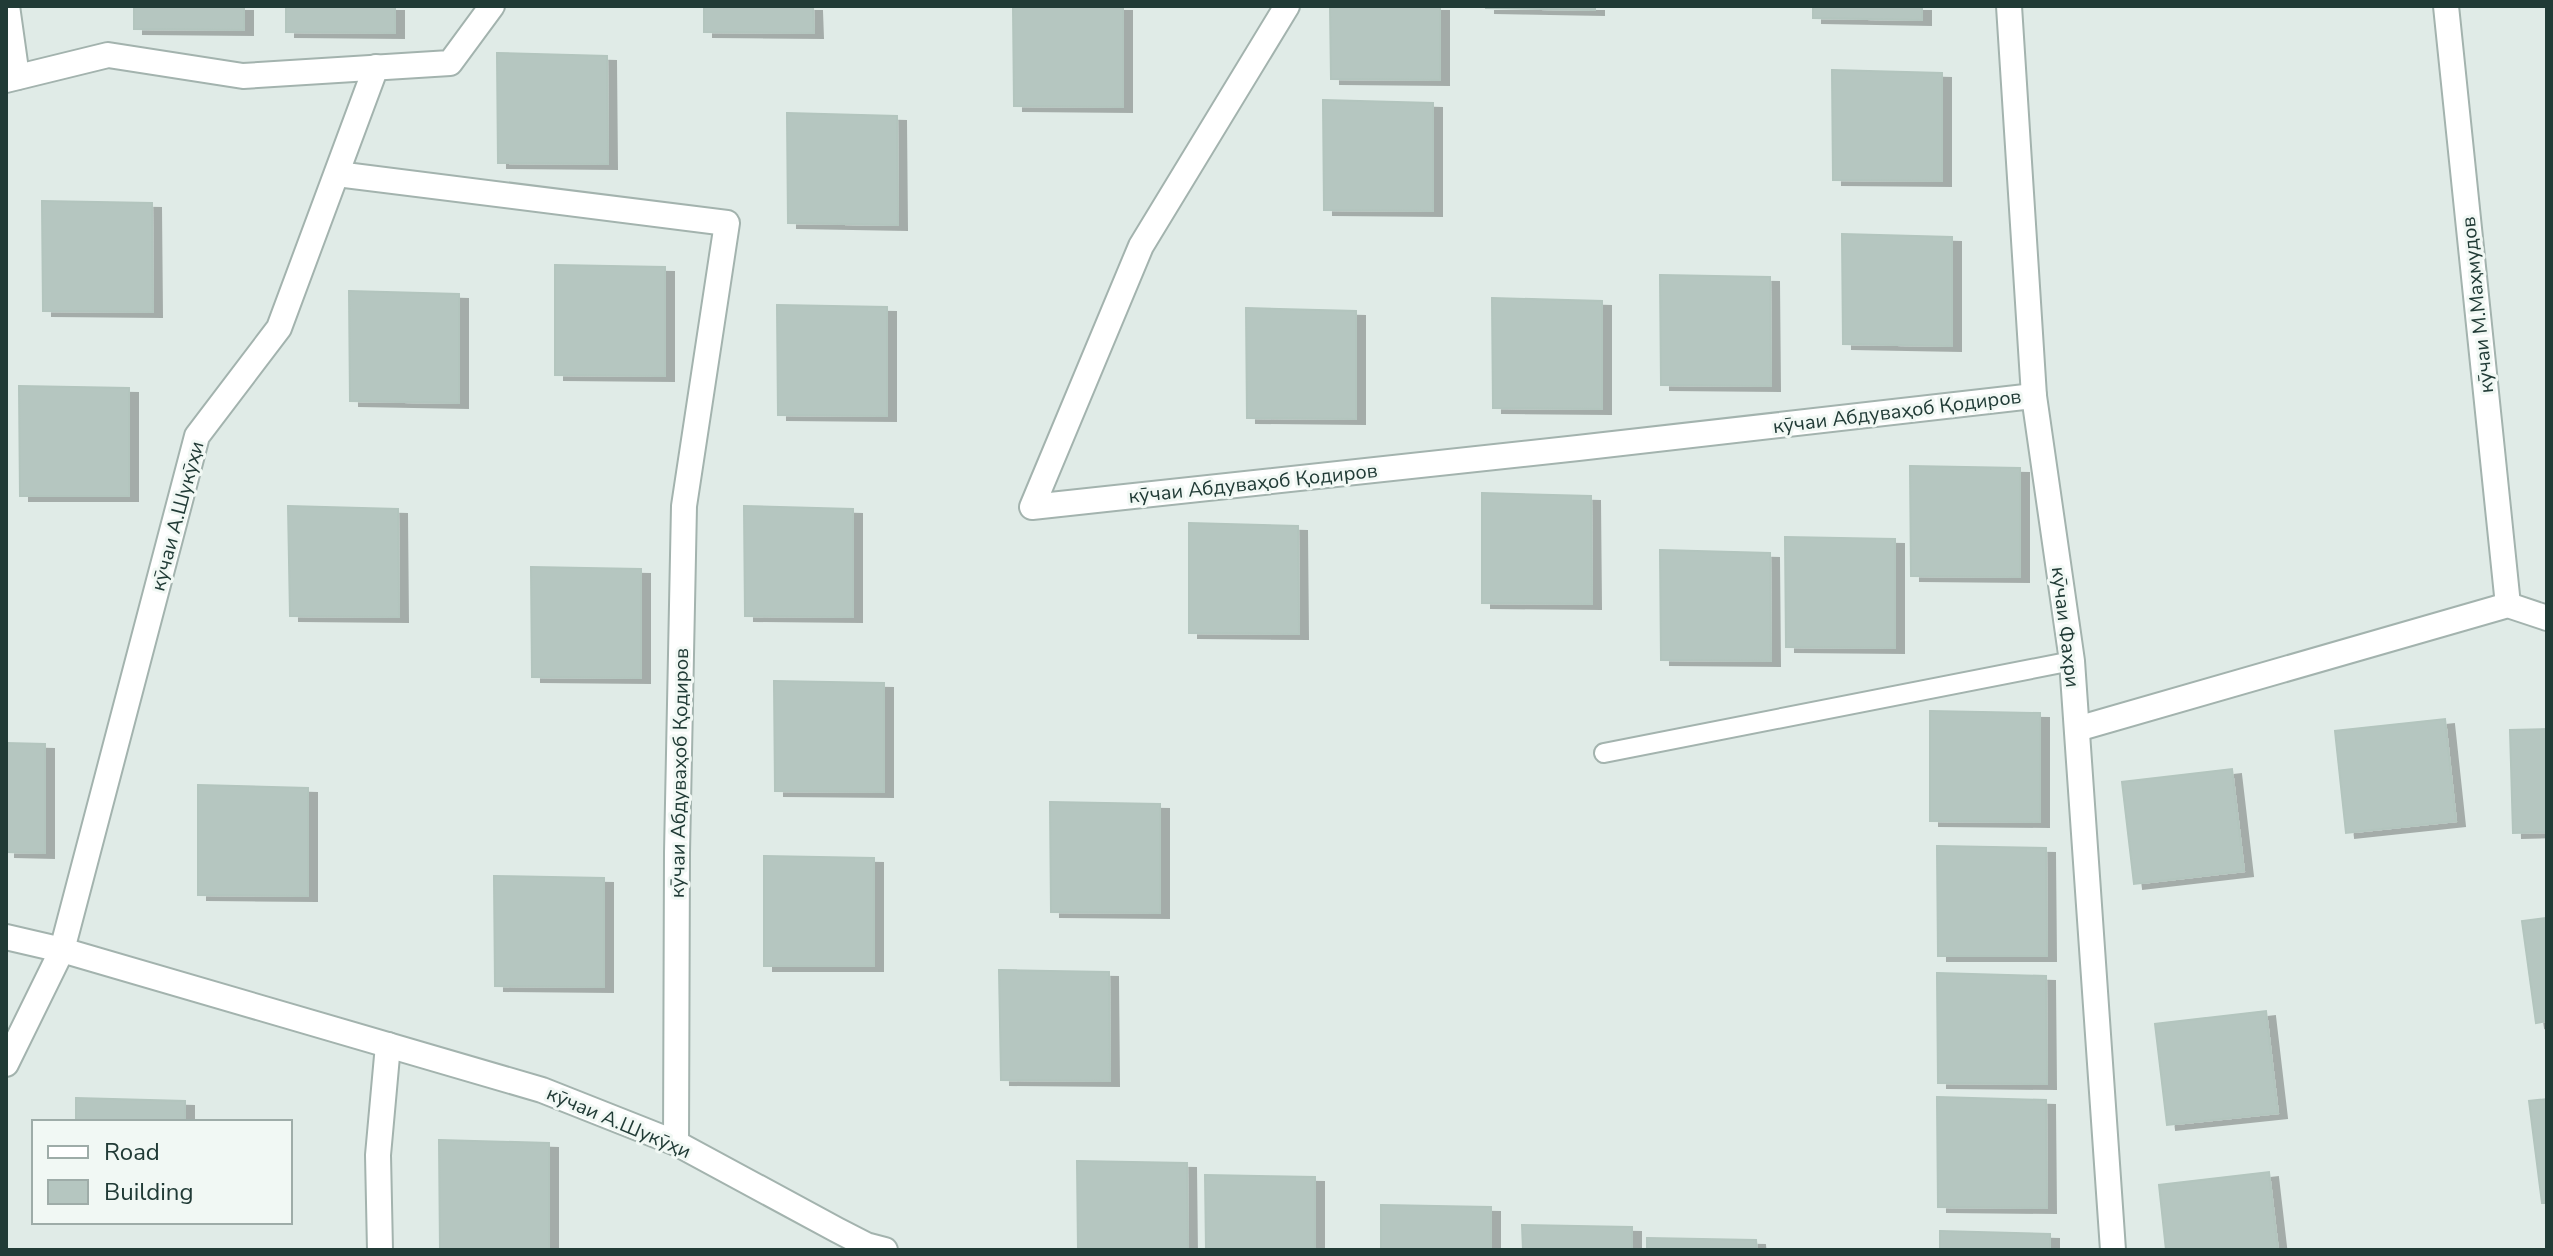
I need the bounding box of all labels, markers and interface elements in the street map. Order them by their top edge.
street label: кӯчаи М.Маҳмудов [2455,215,2500,395]
street label: кӯчаи Абдуваҳоб Қодиров [1771,383,2023,440]
street label: кӯчаи А.Шукӯҳи [145,438,210,594]
street label: кӯчаи Абдуваҳоб Қодиров [1127,457,1379,510]
street label: кӯчаи Фахри [2045,565,2086,689]
street label: кӯчаи Абдуваҳоб Қодиров [664,648,695,898]
street label: кӯчаи А.Шукӯҳи [543,1080,695,1165]
legend [32,1120,292,1224]
text: Road [104,1136,160,1168]
text: Building [104,1176,194,1208]

